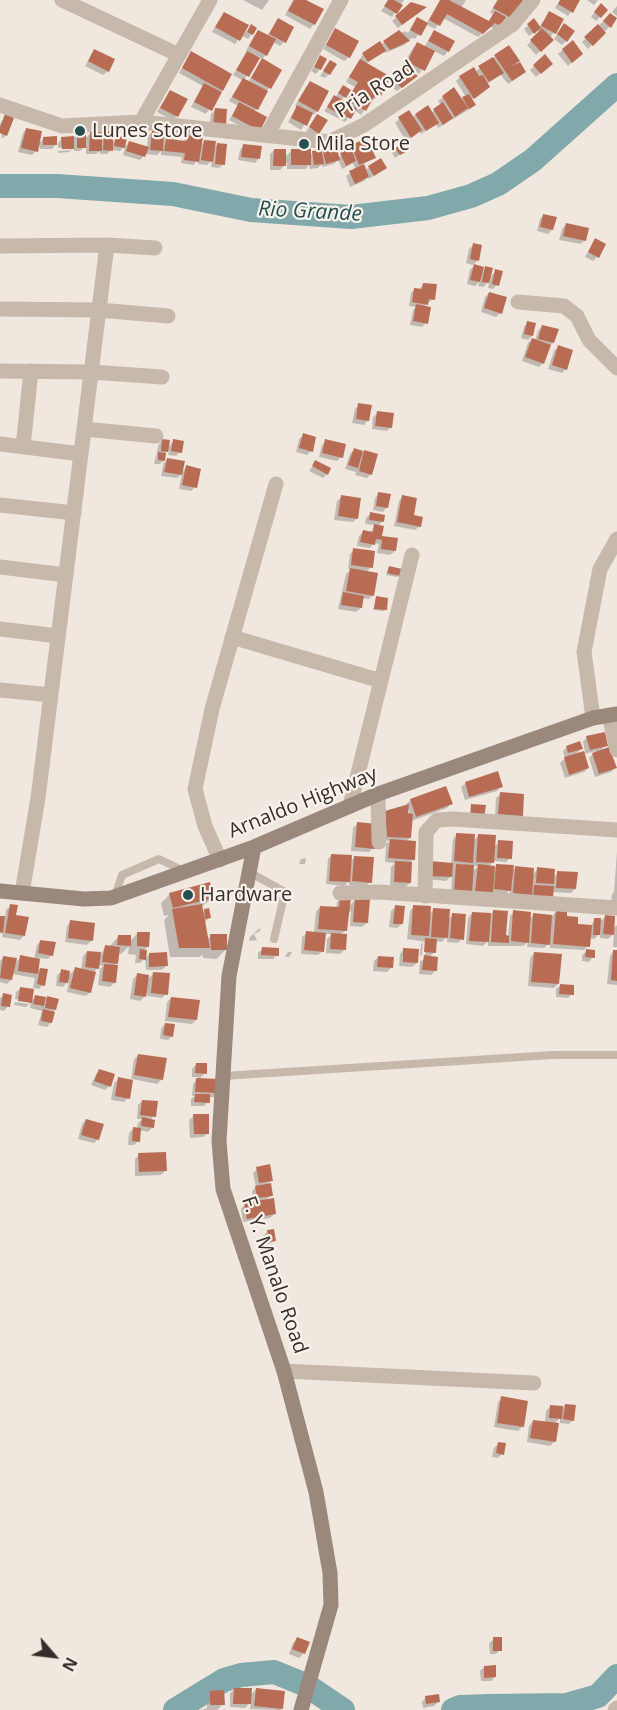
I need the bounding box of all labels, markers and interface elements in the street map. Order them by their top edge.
street label: Pria Road [331,56,419,124]
place label: Lunes Store [92,119,202,143]
marker: Lunes Store [73,124,87,138]
place label: Mila Store [316,132,410,156]
marker: Mila Store [297,137,311,151]
water label: Rio Grande [258,197,362,227]
street label: Arnaldo Highway [225,762,381,844]
place label: Hardware [200,883,292,907]
marker: Hardware [181,888,195,902]
street label: F. Y. Manalo Road [236,1193,312,1357]
north arrow [24,1626,84,1686]
text: N [57,1654,83,1675]

